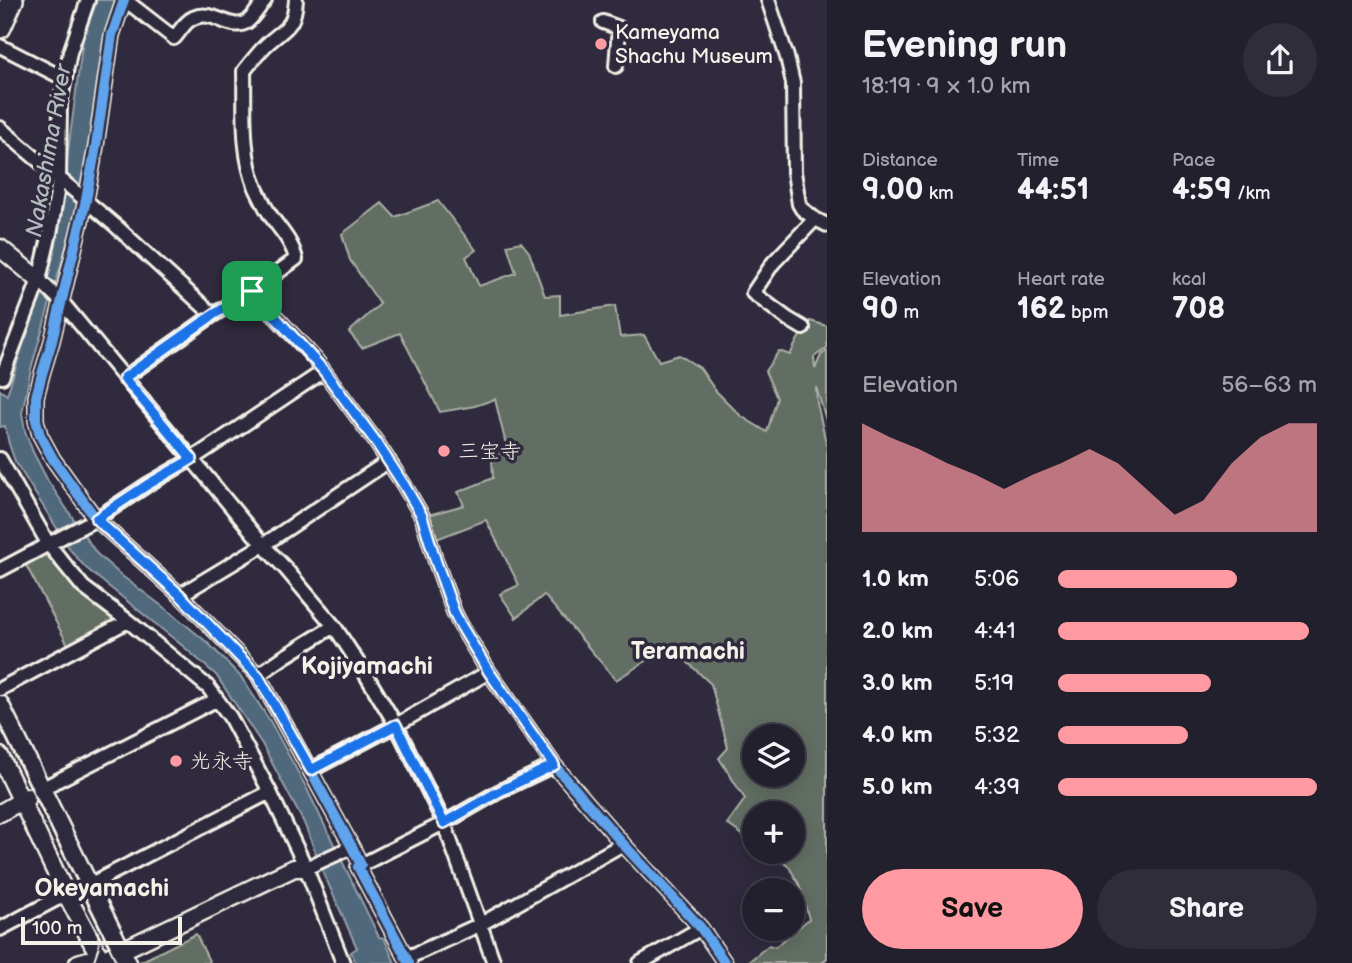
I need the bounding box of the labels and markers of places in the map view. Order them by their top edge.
place label: Kameyama Shachu Museum [615,20,773,69]
marker: Kameyama Shachu Museum [593,36,609,52]
pin [222,261,282,321]
place label: 三宝寺 [458,439,521,464]
marker: 三宝寺 [436,443,452,459]
place label: 光永寺 [190,749,253,774]
marker: 光永寺 [168,753,184,769]

